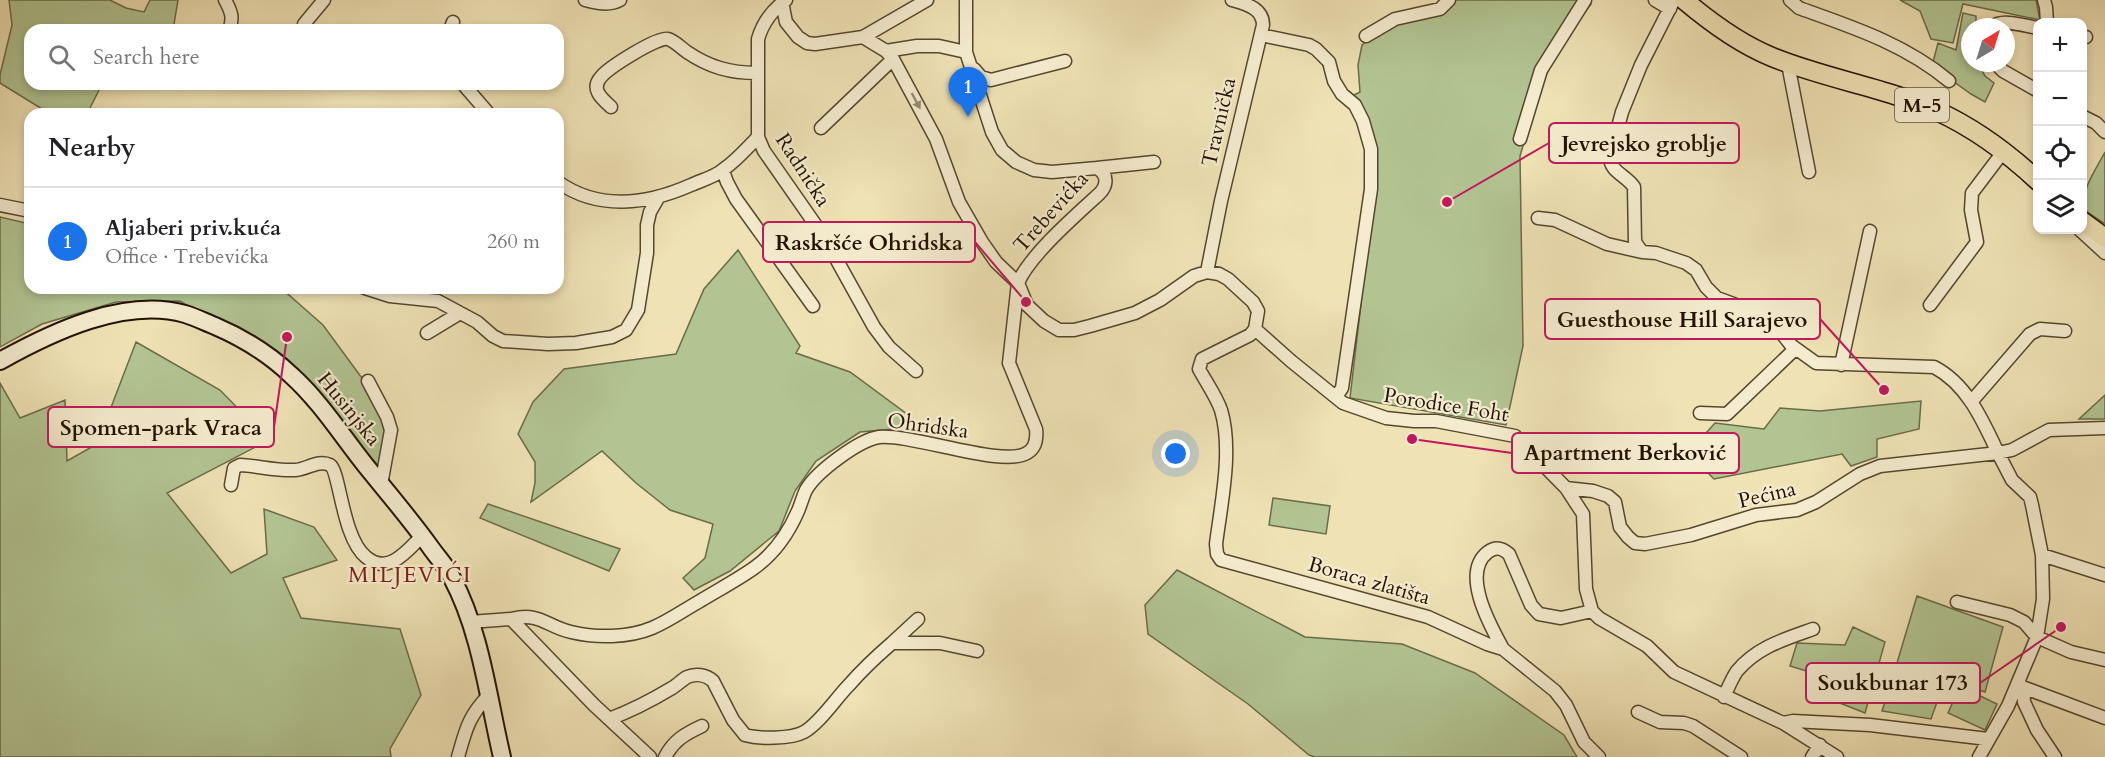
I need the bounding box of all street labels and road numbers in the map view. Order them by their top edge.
street label: Travnička [1195,75,1243,169]
road number: M-5 [1895,88,1949,122]
street label: Radnička [768,127,838,213]
street label: Trebevićka [1007,165,1095,259]
street label: Husinjska [310,366,388,452]
street label: Porodice Foht [1381,381,1511,429]
street label: Ohridska [885,406,971,446]
street label: Pećina [1735,474,1799,516]
street label: Boraca zlatišta [1305,550,1433,612]

